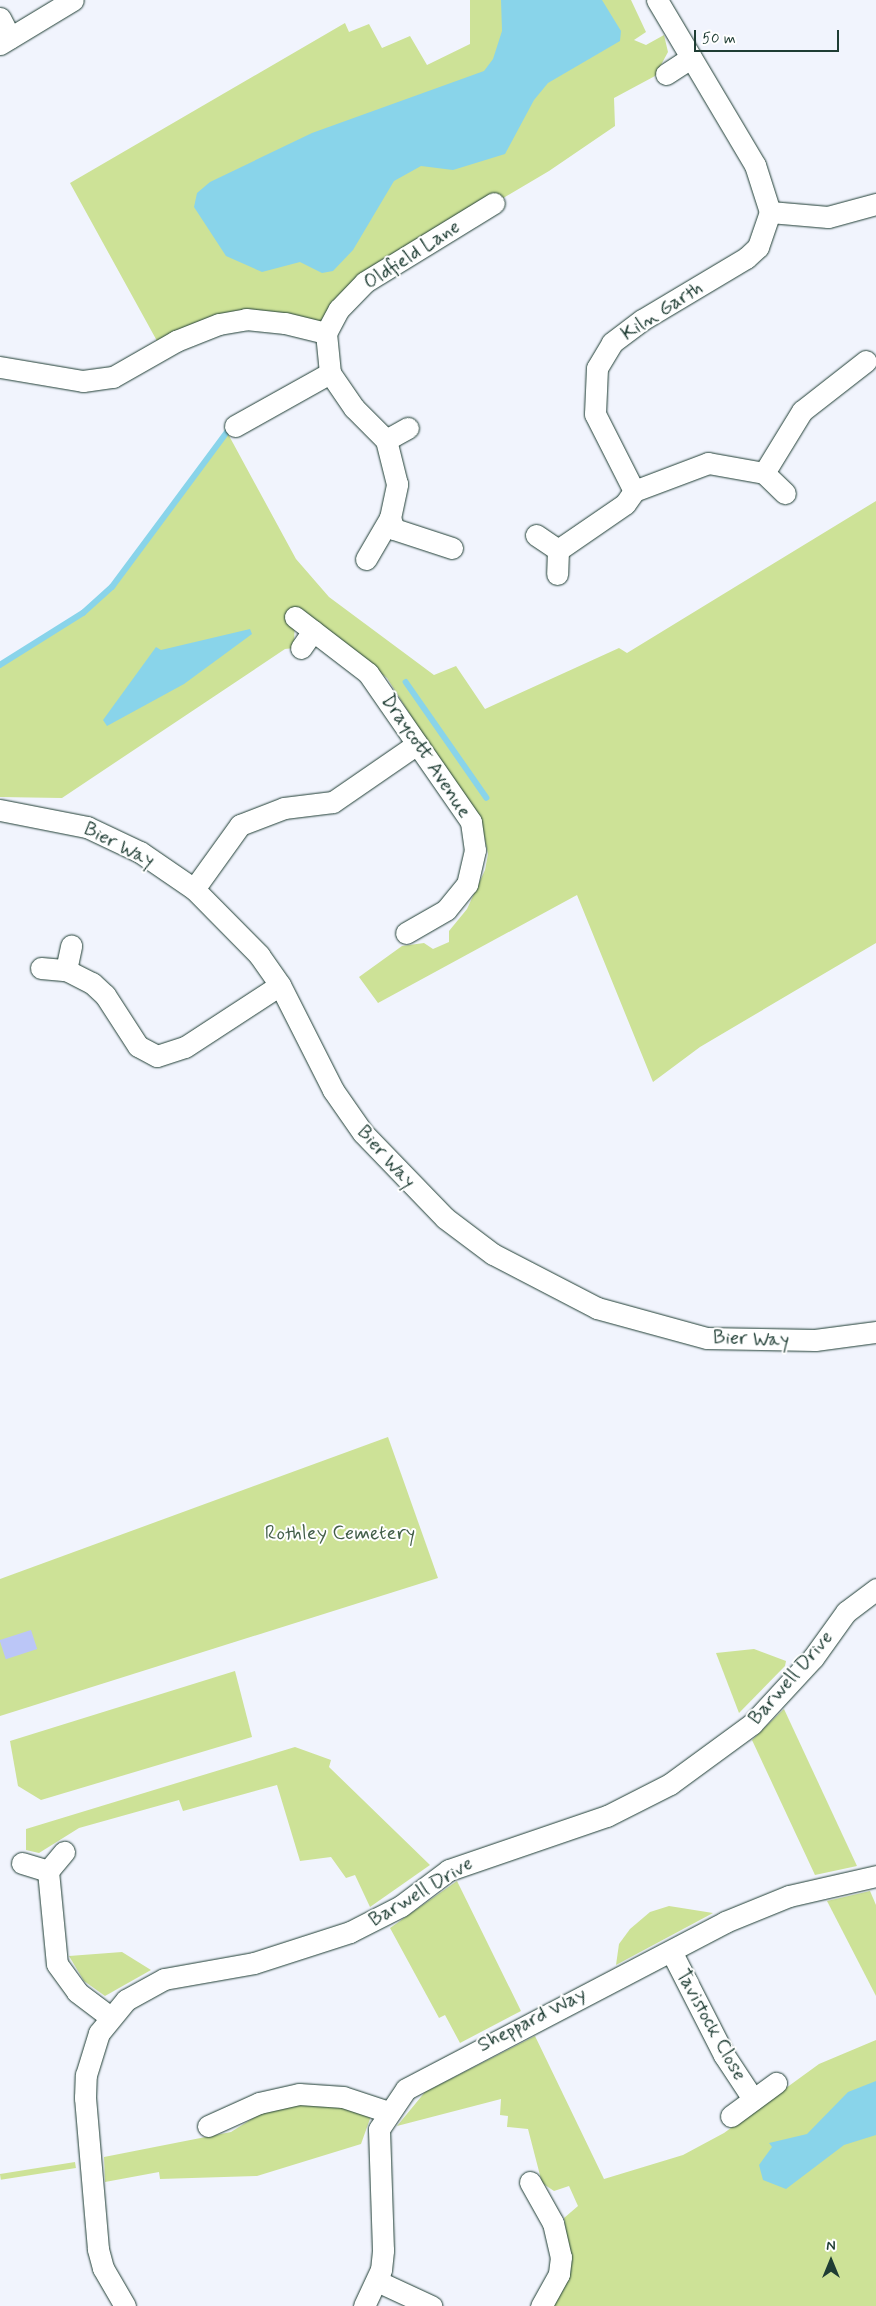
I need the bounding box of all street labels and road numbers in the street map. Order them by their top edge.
street label: Oldfield Lane [359,215,465,295]
street label: Kiln Garth [617,276,707,346]
street label: Draycott Avenue [376,689,476,823]
street label: Bier Way [79,816,159,874]
street label: Bier Way [351,1120,421,1194]
street label: Bier Way [711,1326,791,1352]
street label: Barwell Drive [744,1627,838,1729]
street label: Barwell Drive [365,1852,477,1932]
street label: Tavistock Close [670,1965,752,2085]
street label: Sheppard Way [474,1982,590,2058]

